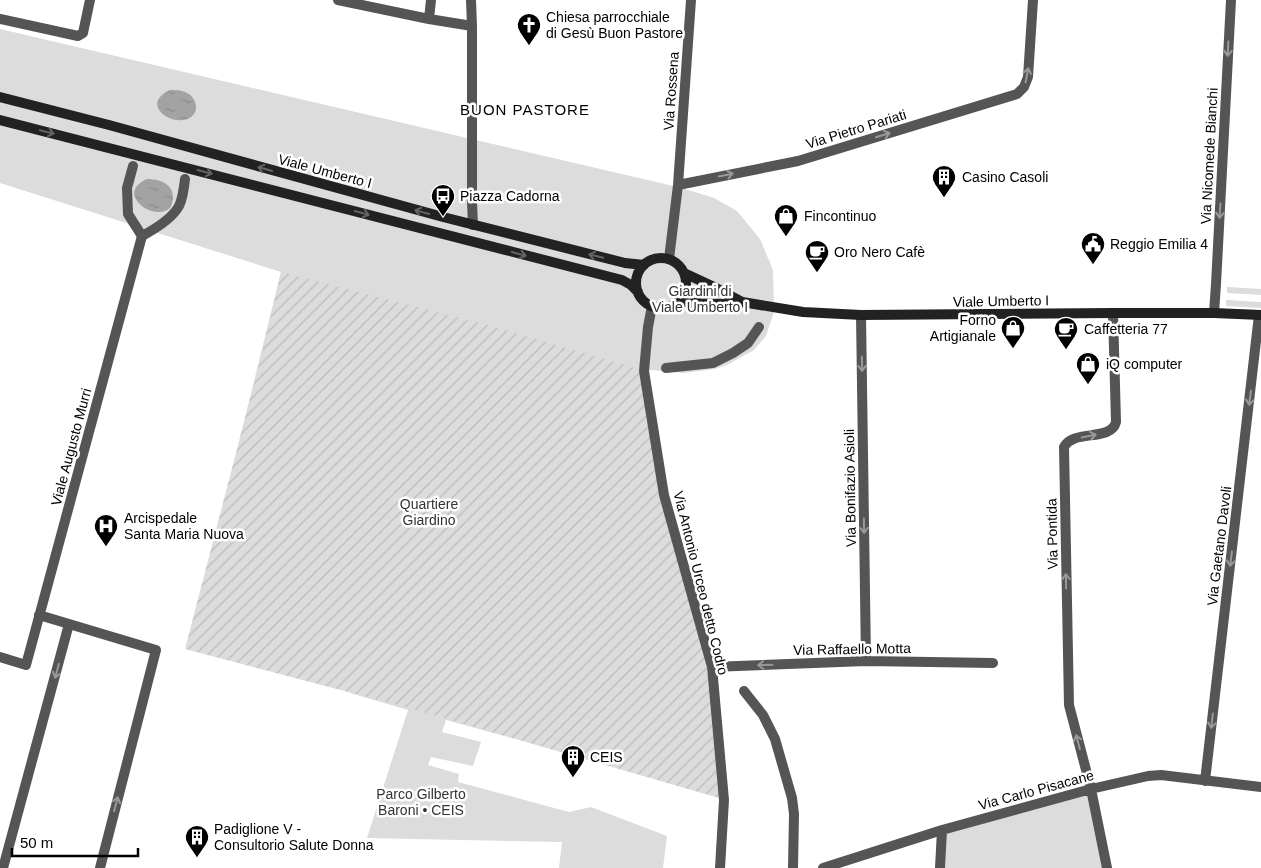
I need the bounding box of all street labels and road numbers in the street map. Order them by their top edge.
street label: Via Rossena [660,51,682,131]
street label: Via Nicomede Bianchi [1197,87,1221,225]
street label: Via Pietro Pariati [804,106,908,152]
street label: Viale Umberto I [276,151,374,191]
street label: Viale Umberto I [953,292,1049,310]
street label: Viale Augusto Murri [48,386,94,508]
street label: Via Bonifazio Asioli [841,429,859,547]
street label: Via Gaetano Davoli [1204,485,1234,607]
street label: Via Antonio Urceo detto Codro [670,489,732,677]
street label: Via Pontida [1043,498,1061,570]
street label: Via Raffaello Motta [793,640,911,658]
street label: Via Carlo Pisacane [977,767,1096,813]

